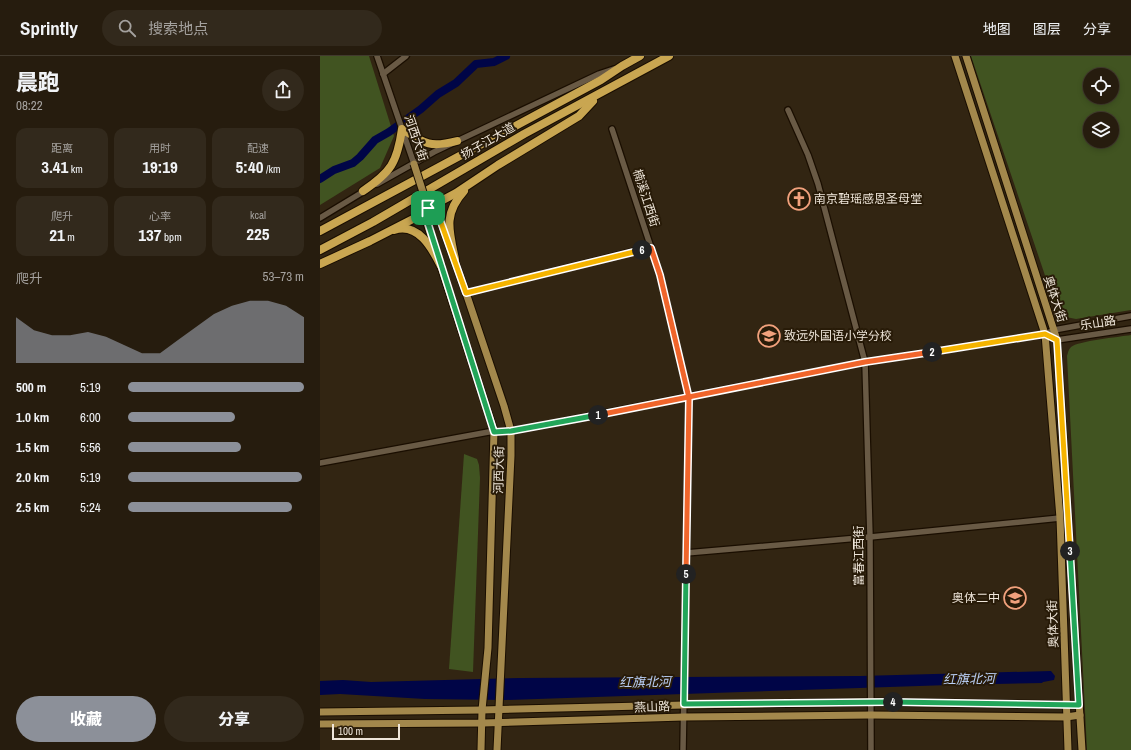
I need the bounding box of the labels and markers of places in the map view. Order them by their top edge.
church icon: 南京碧瑶感恩圣母堂 [786,186,812,212]
pin [411,191,445,225]
place label: 南京碧瑶感恩圣母堂 [814,191,922,207]
pin: 6 [632,240,652,260]
school or university icon: 致远外国语小学分校 [756,323,782,349]
place label: 致远外国语小学分校 [784,328,892,344]
pin: 2 [922,342,942,362]
pin: 1 [588,405,608,425]
pin: 3 [1060,541,1080,561]
pin: 5 [676,564,696,584]
school or university icon: 奥体二中 [1002,585,1028,611]
place label: 奥体二中 [952,590,1000,606]
pin: 4 [883,692,903,712]

